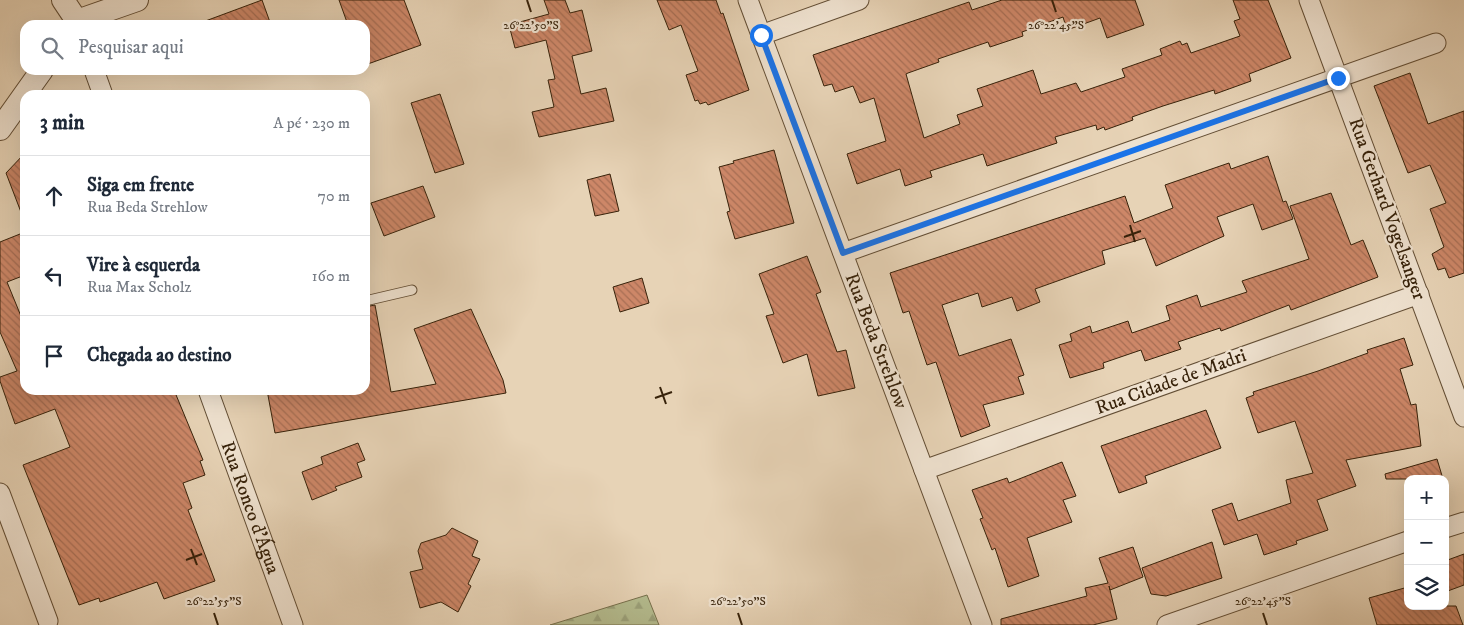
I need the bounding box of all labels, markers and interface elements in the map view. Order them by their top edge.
text: 26°22'50"S [503,18,559,33]
text: 26°22'45"S [1028,18,1084,33]
search box [20,20,370,75]
route start [750,24,773,47]
icon: search [38,34,66,62]
text: Pesquisar aqui [78,36,184,59]
route end [1327,67,1350,90]
text: 3 min [40,110,85,136]
text: A pé · 230 m [273,113,350,133]
street label: Rua Gerhard Vogelsanger [1343,115,1431,303]
text: Siga em frente [87,174,194,197]
icon: ahead [40,182,68,210]
text: 70 m [318,186,350,206]
text: Rua Beda Strehlow [87,197,208,217]
text: Vire à esquerda [87,254,200,277]
icon: left [40,262,68,290]
text: 160 m [312,266,350,286]
street label: Rua Beda Strehlow [840,270,912,412]
text: Rua Max Scholz [87,277,191,297]
icon: arrive [40,342,68,370]
text: Chegada ao destino [87,344,232,367]
street label: Rua Cidade de Madri [1093,344,1250,420]
street label: Rua Ronco d’Água [216,438,285,577]
map controls [1404,475,1449,610]
button: + [1404,475,1449,520]
button: − [1404,520,1449,565]
button: layers [1404,565,1449,610]
text: 26°22'55"S [186,594,242,609]
text: 26°22'50"S [710,594,766,609]
text: 26°22'45"S [1235,594,1291,609]

